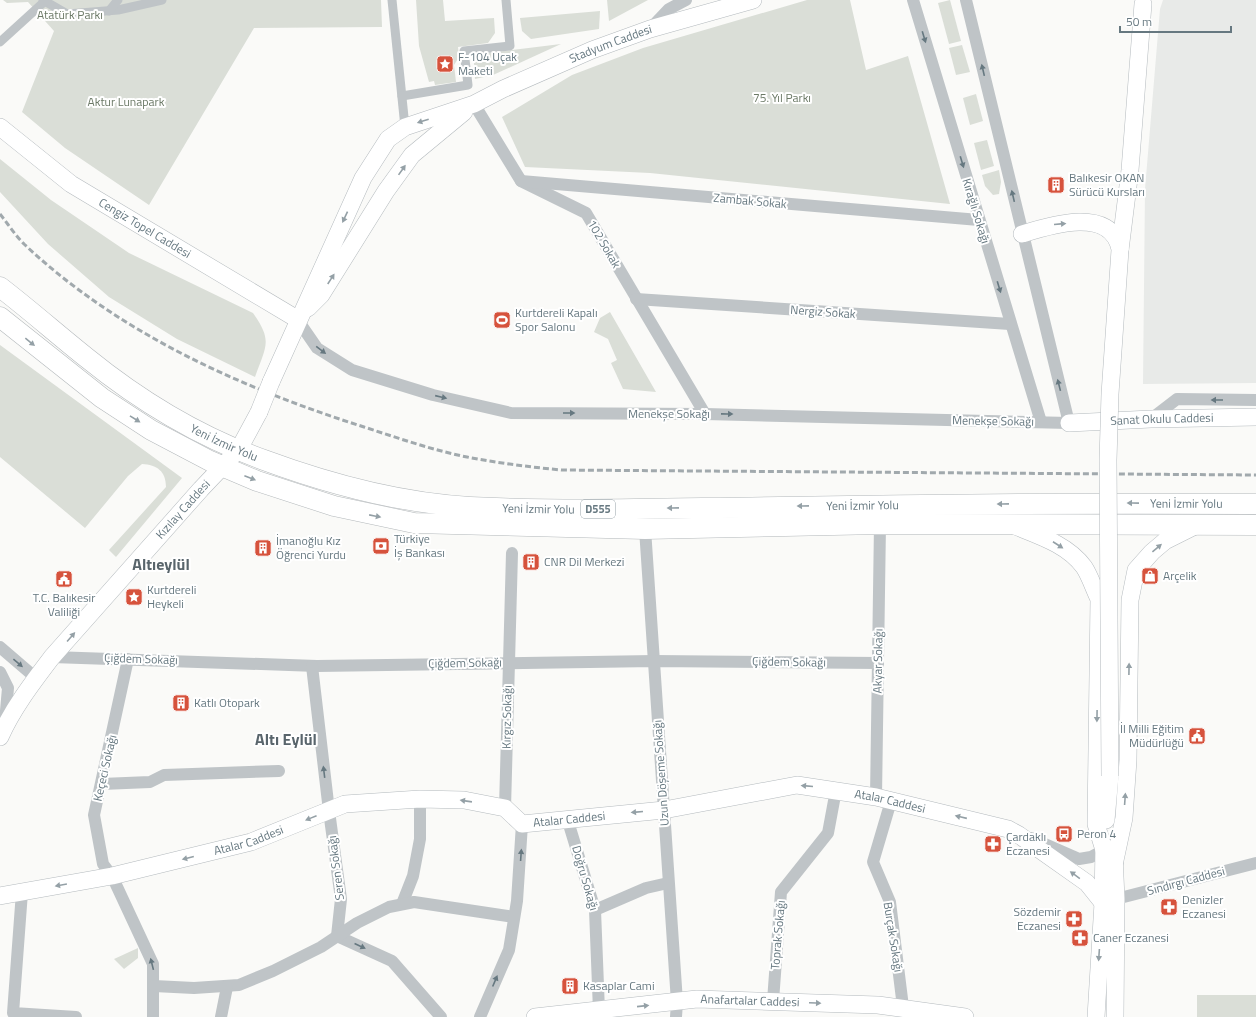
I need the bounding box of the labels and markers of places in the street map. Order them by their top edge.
place label: F-104 Uçak Maketi [458,47,517,80]
place icon: F-104 Uçak Maketi [435,54,455,74]
place label: Balıkesir OKAN Sürücü Kursları [1069,168,1145,201]
building icon: Balıkesir OKAN Sürücü Kursları [1046,175,1066,195]
place label: Kurtdereli Kapalı Spor Salonu [515,303,598,336]
sports icon: Kurtdereli Kapalı Spor Salonu [492,310,512,330]
place label: Türkiye İş Bankası [394,529,445,562]
place label: İmanoğlu Kız Öğrenci Yurdu [276,531,346,564]
bank icon: Türkiye İş Bankası [371,536,391,556]
building icon: İmanoğlu Kız Öğrenci Yurdu [253,538,273,558]
building icon: CNR Dil Merkezi [521,552,541,572]
place label: CNR Dil Merkezi [544,552,624,571]
shop icon: Arçelik [1140,566,1160,586]
place label: Arçelik [1163,566,1197,585]
public building icon: T.C. Balıkesir Valiliği [54,569,74,589]
place label: Kurtdereli Heykeli [147,580,196,613]
place icon: Kurtdereli Heykeli [124,587,144,607]
place label: T.C. Balıkesir Valiliği [33,588,95,621]
building icon: Katlı Otopark [171,693,191,713]
place label: Katlı Otopark [194,693,260,712]
place label: İl Milli Eğitim Müdürlüğü [1120,719,1184,752]
public building icon: İl Milli Eğitim Müdürlüğü [1187,726,1207,746]
bus stop icon: Peron 4 [1054,824,1074,844]
place label: Peron 4 [1077,824,1117,843]
place label: Çardaklı Eczanesi [1006,827,1050,860]
pharmacy icon: Çardaklı Eczanesi [983,834,1003,854]
place label: Denizler Eczanesi [1182,890,1226,923]
pharmacy icon: Denizler Eczanesi [1159,897,1179,917]
place label: Sözdemir Eczanesi [1014,902,1061,935]
pharmacy icon: Sözdemir Eczanesi [1064,909,1084,929]
pharmacy icon: Caner Eczanesi [1070,928,1090,948]
place label: Caner Eczanesi [1093,928,1169,947]
building icon: Kasaplar Cami [560,976,580,996]
place label: Kasaplar Cami [583,976,655,995]

